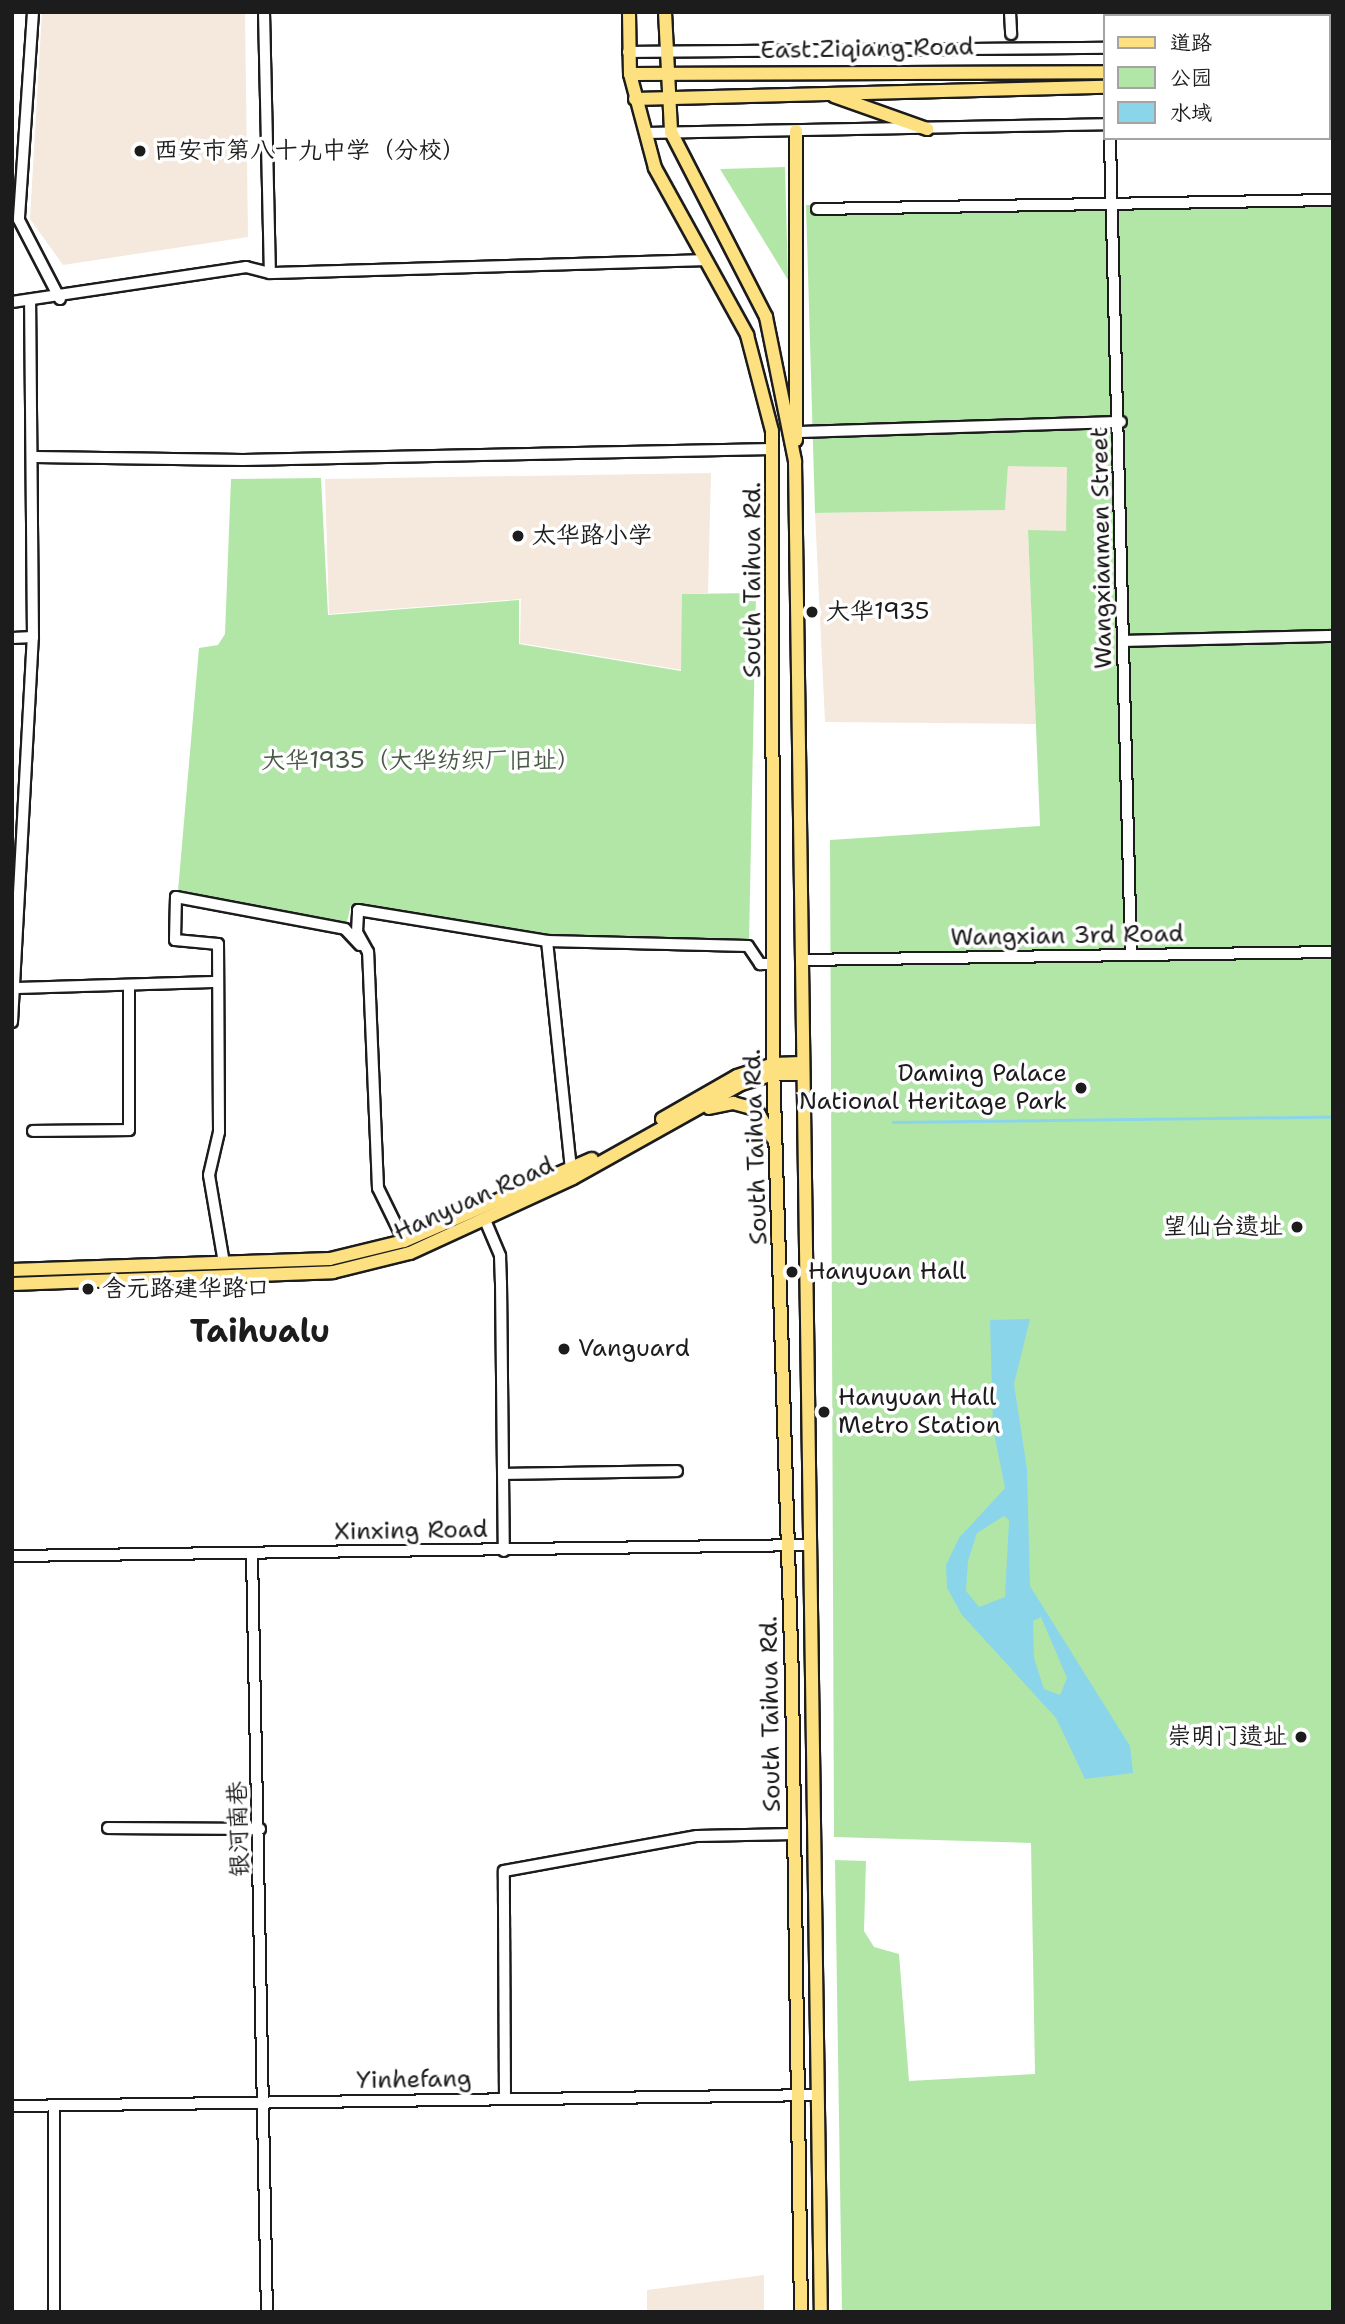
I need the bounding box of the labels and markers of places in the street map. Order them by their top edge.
place label: 西安市第八十九中学（分校） [154,137,466,165]
marker: 西安市第八十九中学（分校） [132,143,148,159]
place label: 太华路小学 [532,522,652,550]
marker: 太华路小学 [510,528,526,544]
place label: 大华1935 [826,598,929,626]
marker: 大华1935 [804,604,820,620]
place label: Daming Palace National Heritage Park [799,1060,1067,1116]
marker: Daming Palace National Heritage Park [1073,1080,1089,1096]
place label: 望仙台遗址 [1163,1213,1283,1241]
marker: 望仙台遗址 [1289,1219,1305,1235]
place label: Hanyuan Hall [808,1258,966,1286]
marker: Hanyuan Hall [782,1262,802,1282]
place label: 含元路建华路口 [102,1275,270,1303]
marker: 含元路建华路口 [80,1281,96,1297]
place label: Vanguard [578,1335,690,1363]
marker: Vanguard [556,1341,572,1357]
place label: Hanyuan Hall Metro Station [838,1384,1000,1440]
marker: Hanyuan Hall Metro Station [816,1404,832,1420]
place label: 崇明门遗址 [1167,1723,1287,1751]
marker: 崇明门遗址 [1293,1729,1309,1745]

